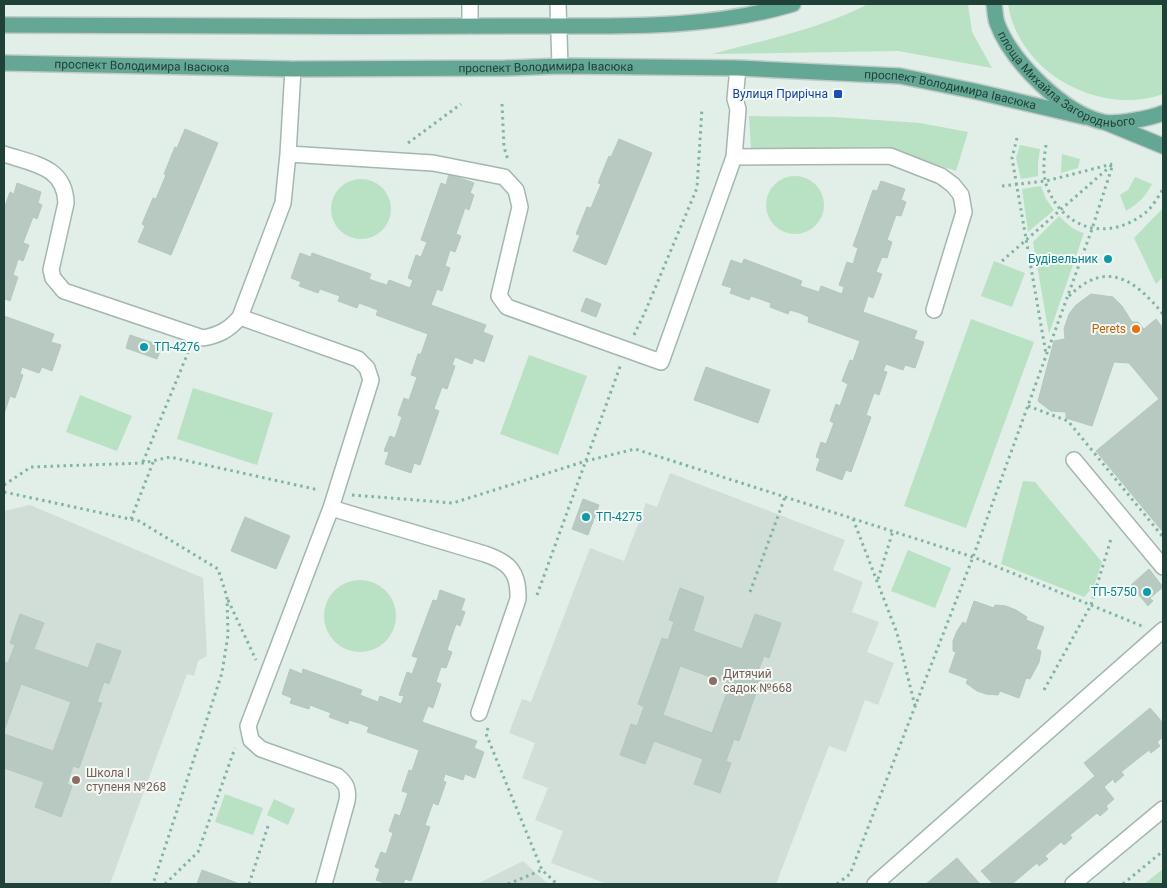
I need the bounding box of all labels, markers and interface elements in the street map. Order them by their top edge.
street label: площа Михайла Загороднього [995,29,1136,130]
street label: проспект Володимира Івасюка [54,57,230,75]
street label: проспект Володимира Івасюка [458,59,634,75]
street label: проспект Володимира Івасюка [864,67,1038,112]
place label: Вулиця Прирічна [733,87,828,101]
marker: Вулиця Прирічна [832,88,844,100]
place label: Будівельник [1028,252,1099,266]
marker: Будівельник [1102,253,1114,265]
place label: Perets [1092,322,1126,336]
marker: Perets [1130,323,1142,335]
place label: ТП-4276 [154,340,200,354]
marker: ТП-4276 [138,341,150,353]
place label: ТП-4275 [596,510,642,524]
marker: ТП-4275 [580,511,592,523]
place label: ТП-5750 [1091,585,1137,599]
marker: ТП-5750 [1141,586,1153,598]
place label: Дитячий садок №668 [723,667,792,695]
marker: Дитячий садок №668 [707,675,719,687]
place label: Школа І ступеня №268 [86,766,166,794]
marker: Школа І ступеня №268 [70,774,82,786]

